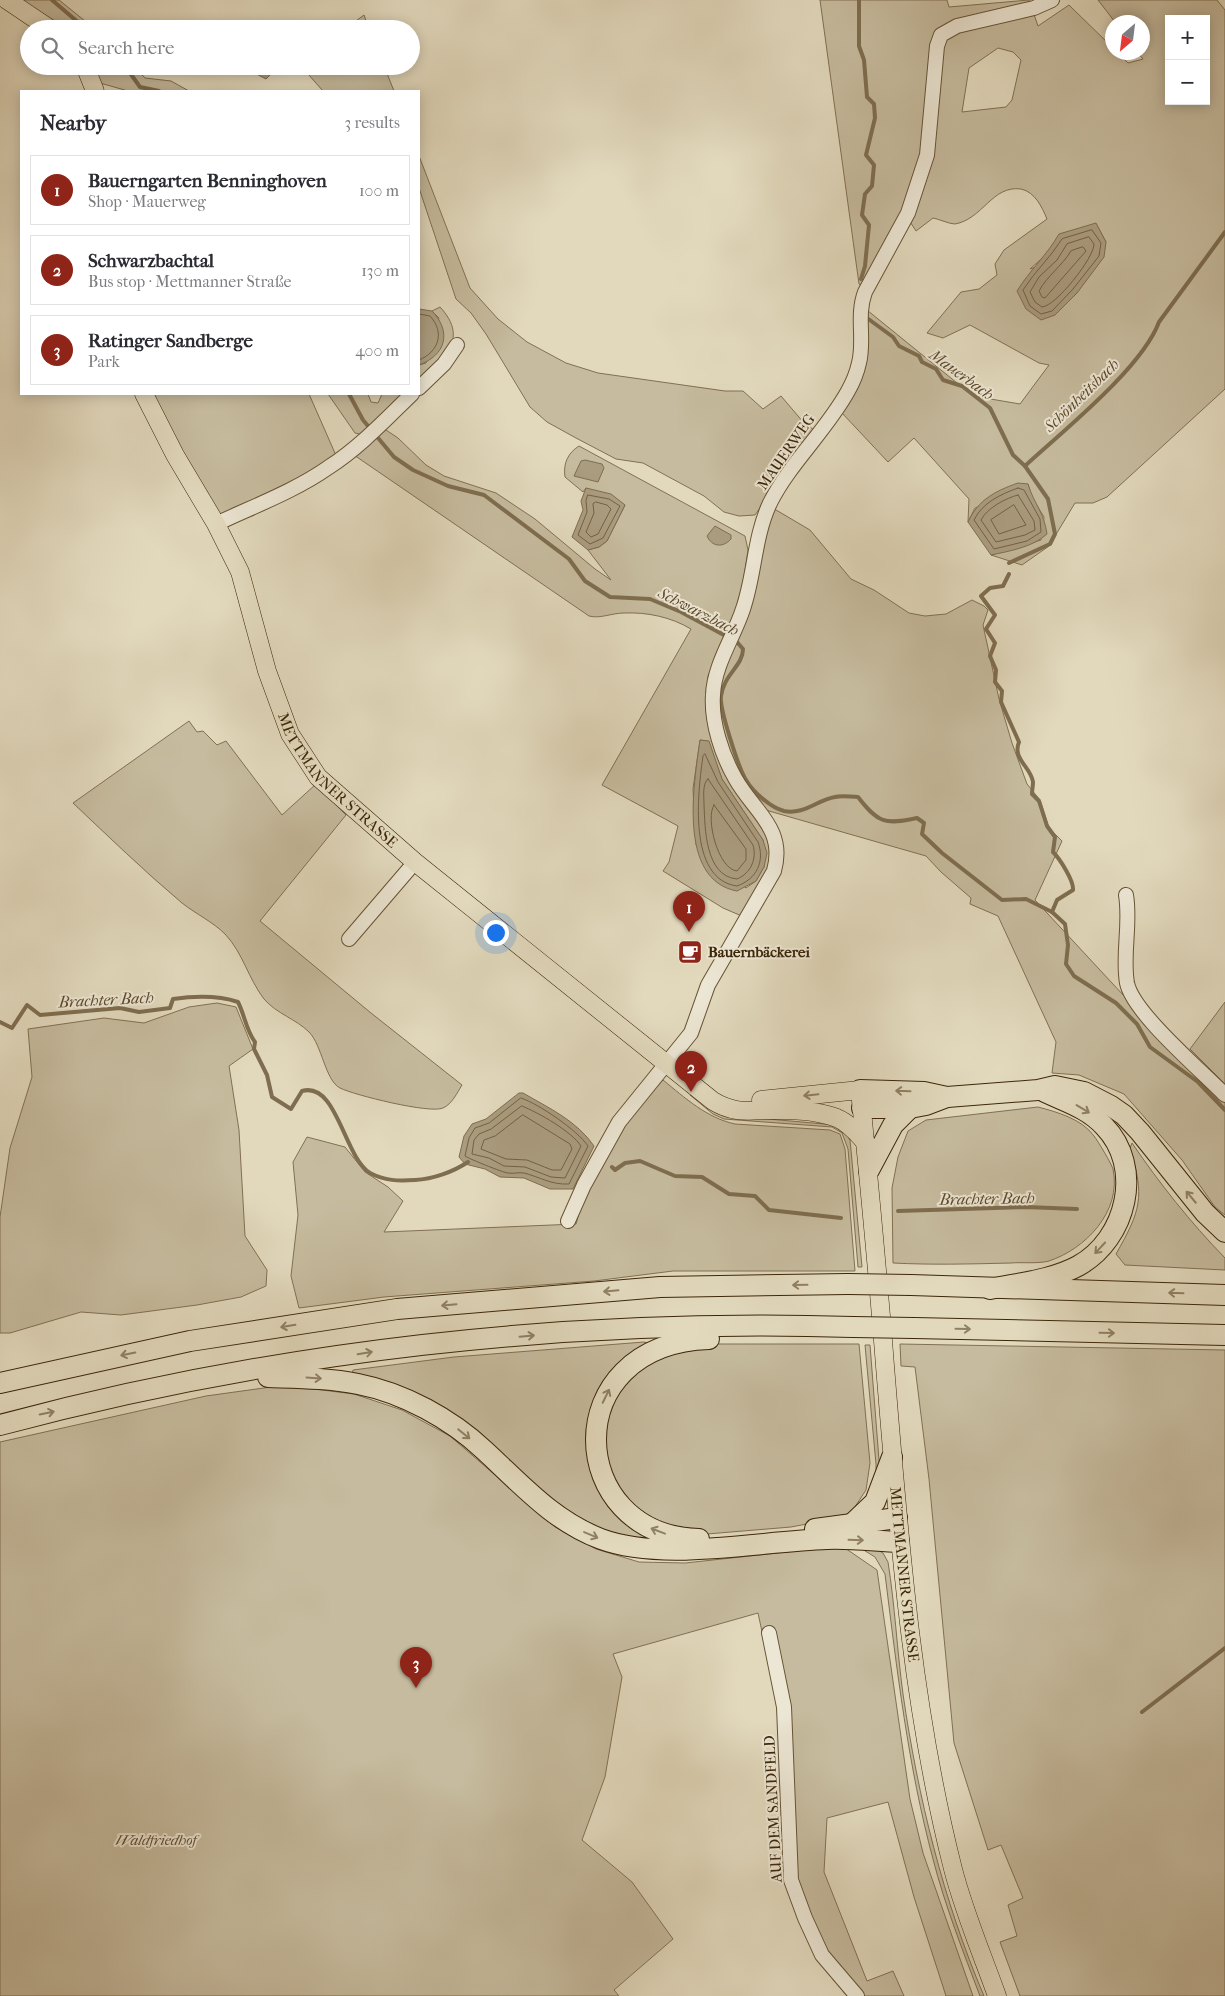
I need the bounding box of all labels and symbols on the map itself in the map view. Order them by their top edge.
north arrow [1105,15,1150,60]
water label: Mauerbach [925,344,998,404]
water label: Schönheitsbach [1039,355,1123,437]
street label: MAUERWEG [753,410,819,493]
water label: Schwarzbach [654,583,742,640]
street label: METTMANNER STRASSE [274,710,401,851]
pin: 1 [673,891,705,932]
your location [483,920,509,946]
cafe icon: Bauernbäckerei [677,939,703,965]
place label: Bauernbäckerei [708,943,810,961]
water label: Brachter Bach [57,988,154,1012]
pin: 2 [675,1051,707,1092]
one-way arrow [896,1086,912,1096]
one-way arrow [803,1090,819,1100]
one-way arrow [1075,1105,1089,1115]
water label: Brachter Bach [938,1188,1035,1209]
one-way arrow [1186,1191,1197,1204]
one-way arrow [1094,1242,1106,1254]
one-way arrow [792,1280,808,1290]
one-way arrow [603,1286,619,1296]
one-way arrow [1169,1289,1185,1298]
one-way arrow [441,1300,457,1309]
one-way arrow [281,1321,297,1331]
one-way arrow [955,1325,971,1334]
one-way arrow [1098,1328,1114,1338]
one-way arrow [518,1331,534,1340]
one-way arrow [357,1347,373,1357]
one-way arrow [121,1350,137,1359]
one-way arrow [306,1374,322,1383]
one-way arrow [602,1389,611,1404]
one-way arrow [39,1408,55,1417]
one-way arrow [457,1429,470,1440]
street label: METTMANNER STRASSE [886,1486,923,1663]
one-way arrow [651,1526,666,1535]
one-way arrow [583,1530,598,1540]
one-way arrow [847,1535,863,1545]
pin: 3 [400,1647,432,1688]
street label: AUF DEM SANDFELD [760,1735,786,1884]
park label: Waldfriedhof [115,1831,200,1849]

